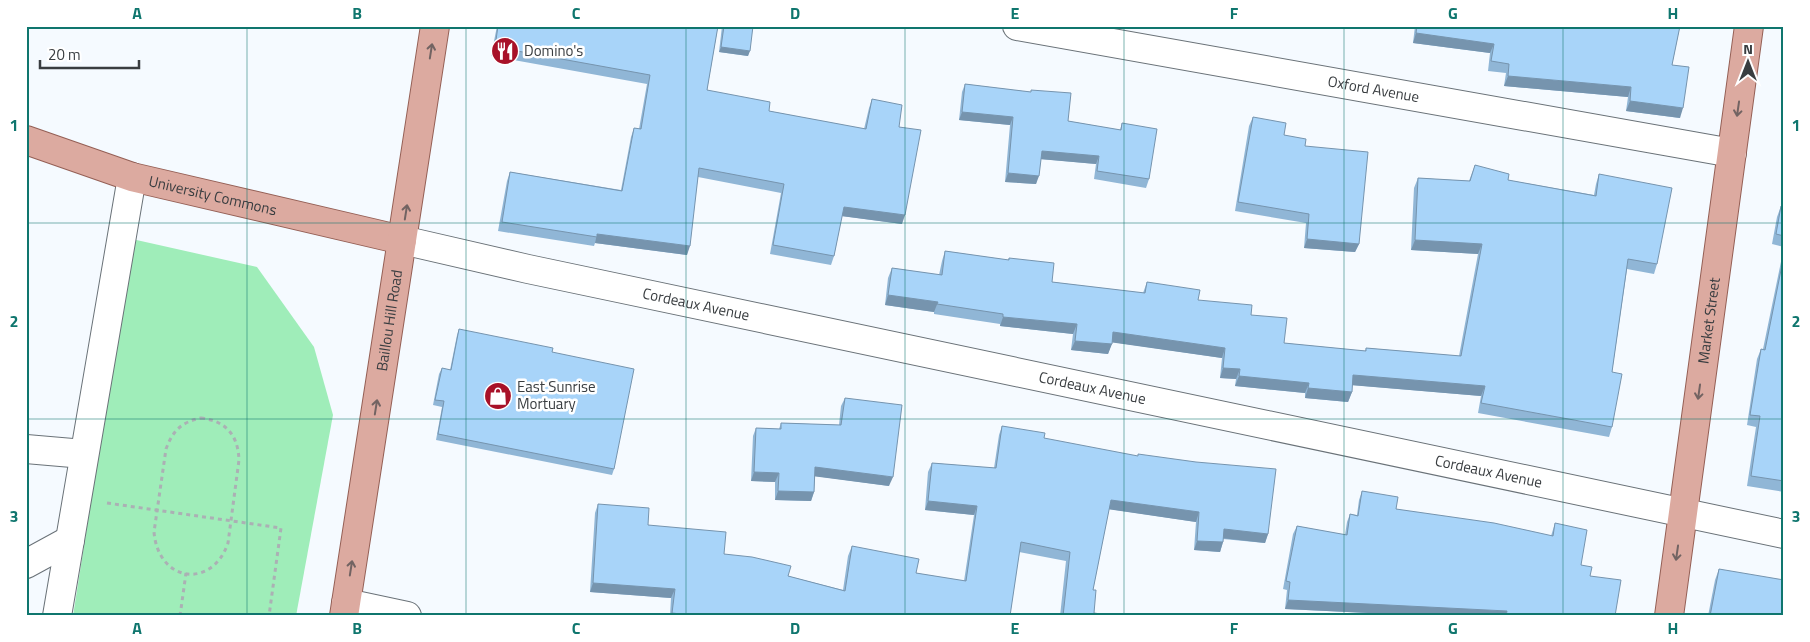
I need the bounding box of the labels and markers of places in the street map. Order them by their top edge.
restaurant icon: Domino's [490,36,520,66]
place label: Domino's [524,39,583,62]
place label: East Sunrise Mortuary [517,375,596,415]
shop icon: East Sunrise Mortuary [483,381,513,411]

